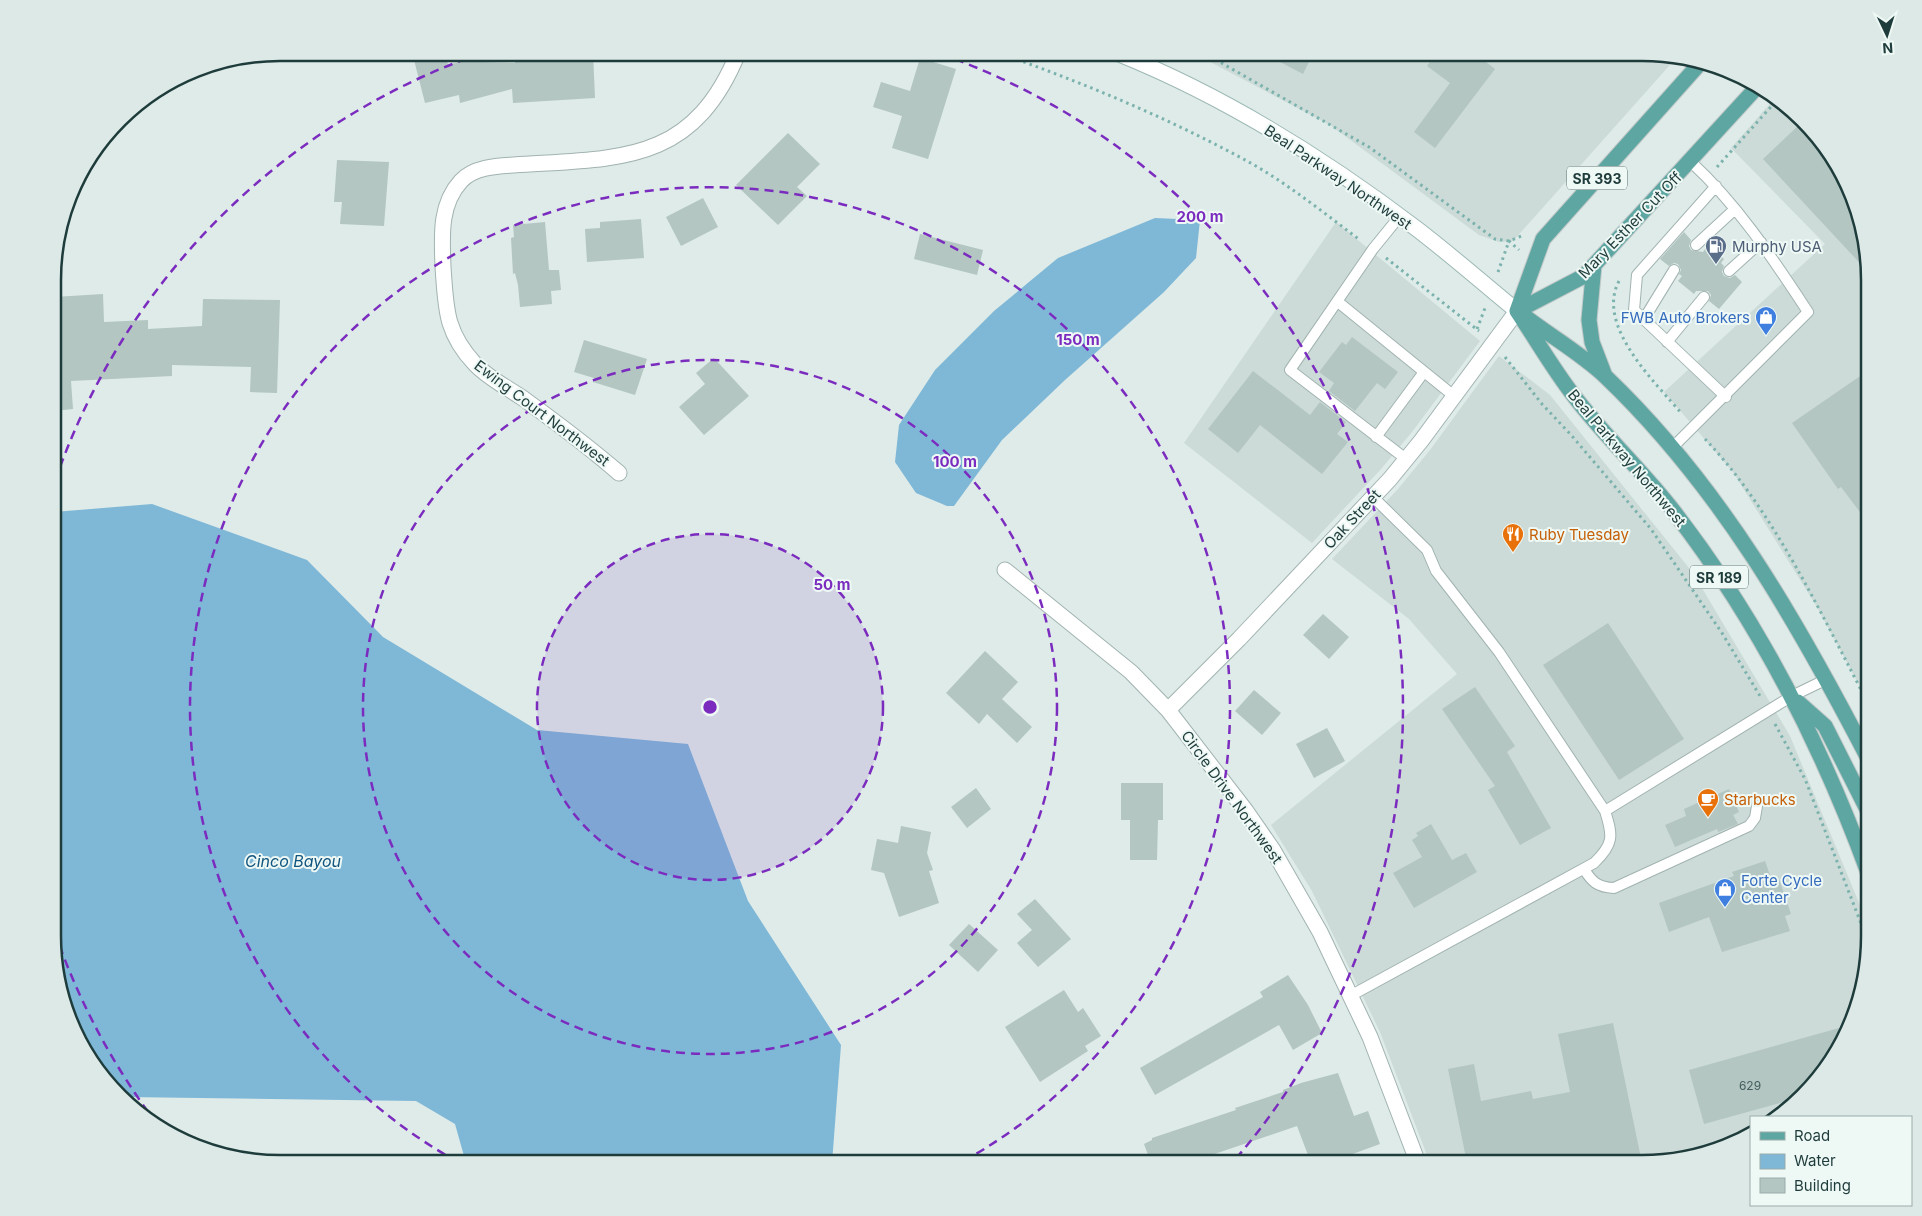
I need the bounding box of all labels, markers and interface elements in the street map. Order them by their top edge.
north arrow [1862,10,1912,60]
text: N [1882,40,1894,57]
street label: Beal Parkway Northwest [1261,121,1415,234]
road number: SR 393 [1567,167,1627,190]
street label: Mary Esther Cut Off [1574,167,1686,282]
text: 200 m [1177,207,1223,226]
fuel station icon: Murphy USA [1704,234,1728,265]
place label: Murphy USA [1732,237,1822,256]
shop icon: FWB Auto Brokers [1754,305,1778,336]
place label: FWB Auto Brokers [1621,308,1750,327]
text: 150 m [1056,330,1100,349]
street label: Ewing Court Northwest [471,356,614,470]
street label: Beal Parkway Northwest [1564,385,1690,531]
text: 100 m [933,452,977,471]
street label: Oak Street [1320,485,1384,553]
restaurant icon: Ruby Tuesday [1501,522,1525,553]
place label: Ruby Tuesday [1529,525,1630,544]
road number: SR 189 [1690,566,1748,588]
text: 50 m [814,575,850,594]
centre of rings [701,698,719,716]
street label: Circle Drive Northwest [1177,727,1287,867]
cafe icon: Starbucks [1696,787,1720,818]
place label: Starbucks [1724,790,1796,809]
water label: Cinco Bayou [245,851,341,871]
place label: Forte Cycle Center [1741,871,1822,907]
shop icon: Forte Cycle Center [1713,877,1737,908]
house number: 629 [1739,1078,1761,1093]
legend [1750,1116,1912,1206]
text: Road [1794,1126,1830,1145]
text: Water [1794,1151,1836,1170]
text: Building [1794,1176,1851,1195]

